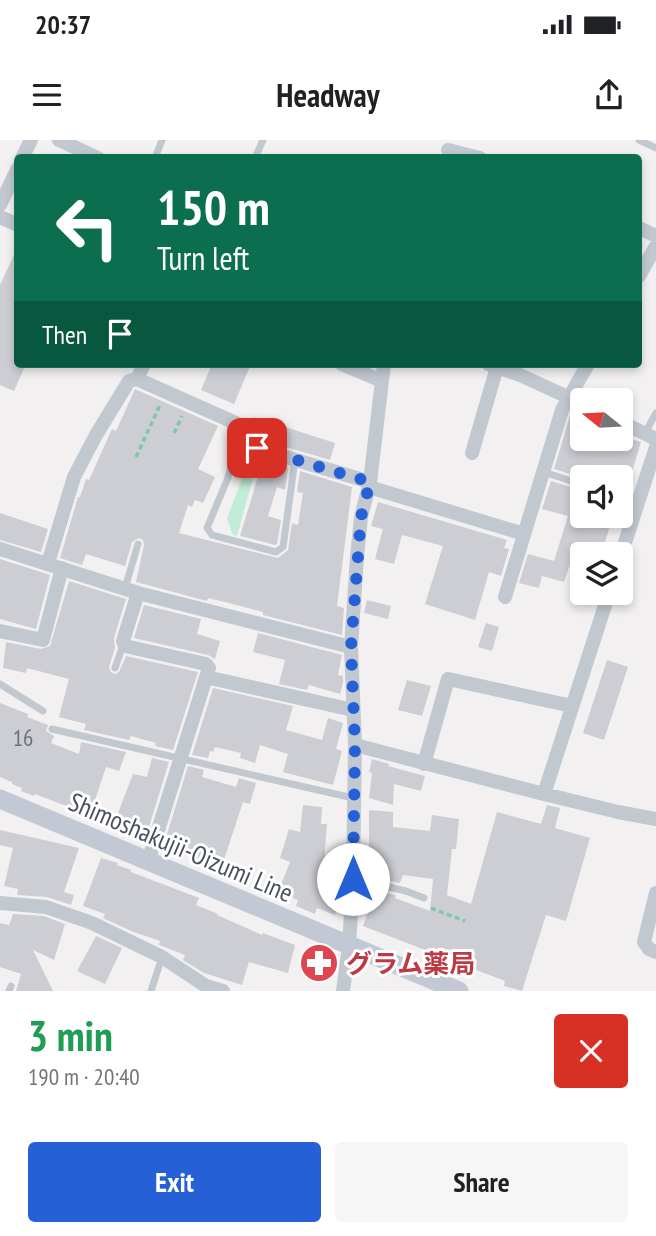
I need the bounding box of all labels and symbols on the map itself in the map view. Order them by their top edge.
north arrow [570,388,634,452]
pin [227,418,287,478]
house number: 16 [13,723,33,752]
street label: Shimoshakujii-Oizumi Line [64,785,298,909]
position arrow [316,842,390,916]
pharmacy icon: グラム薬局 [298,942,340,984]
place label: グラム薬局 [346,947,475,980]

